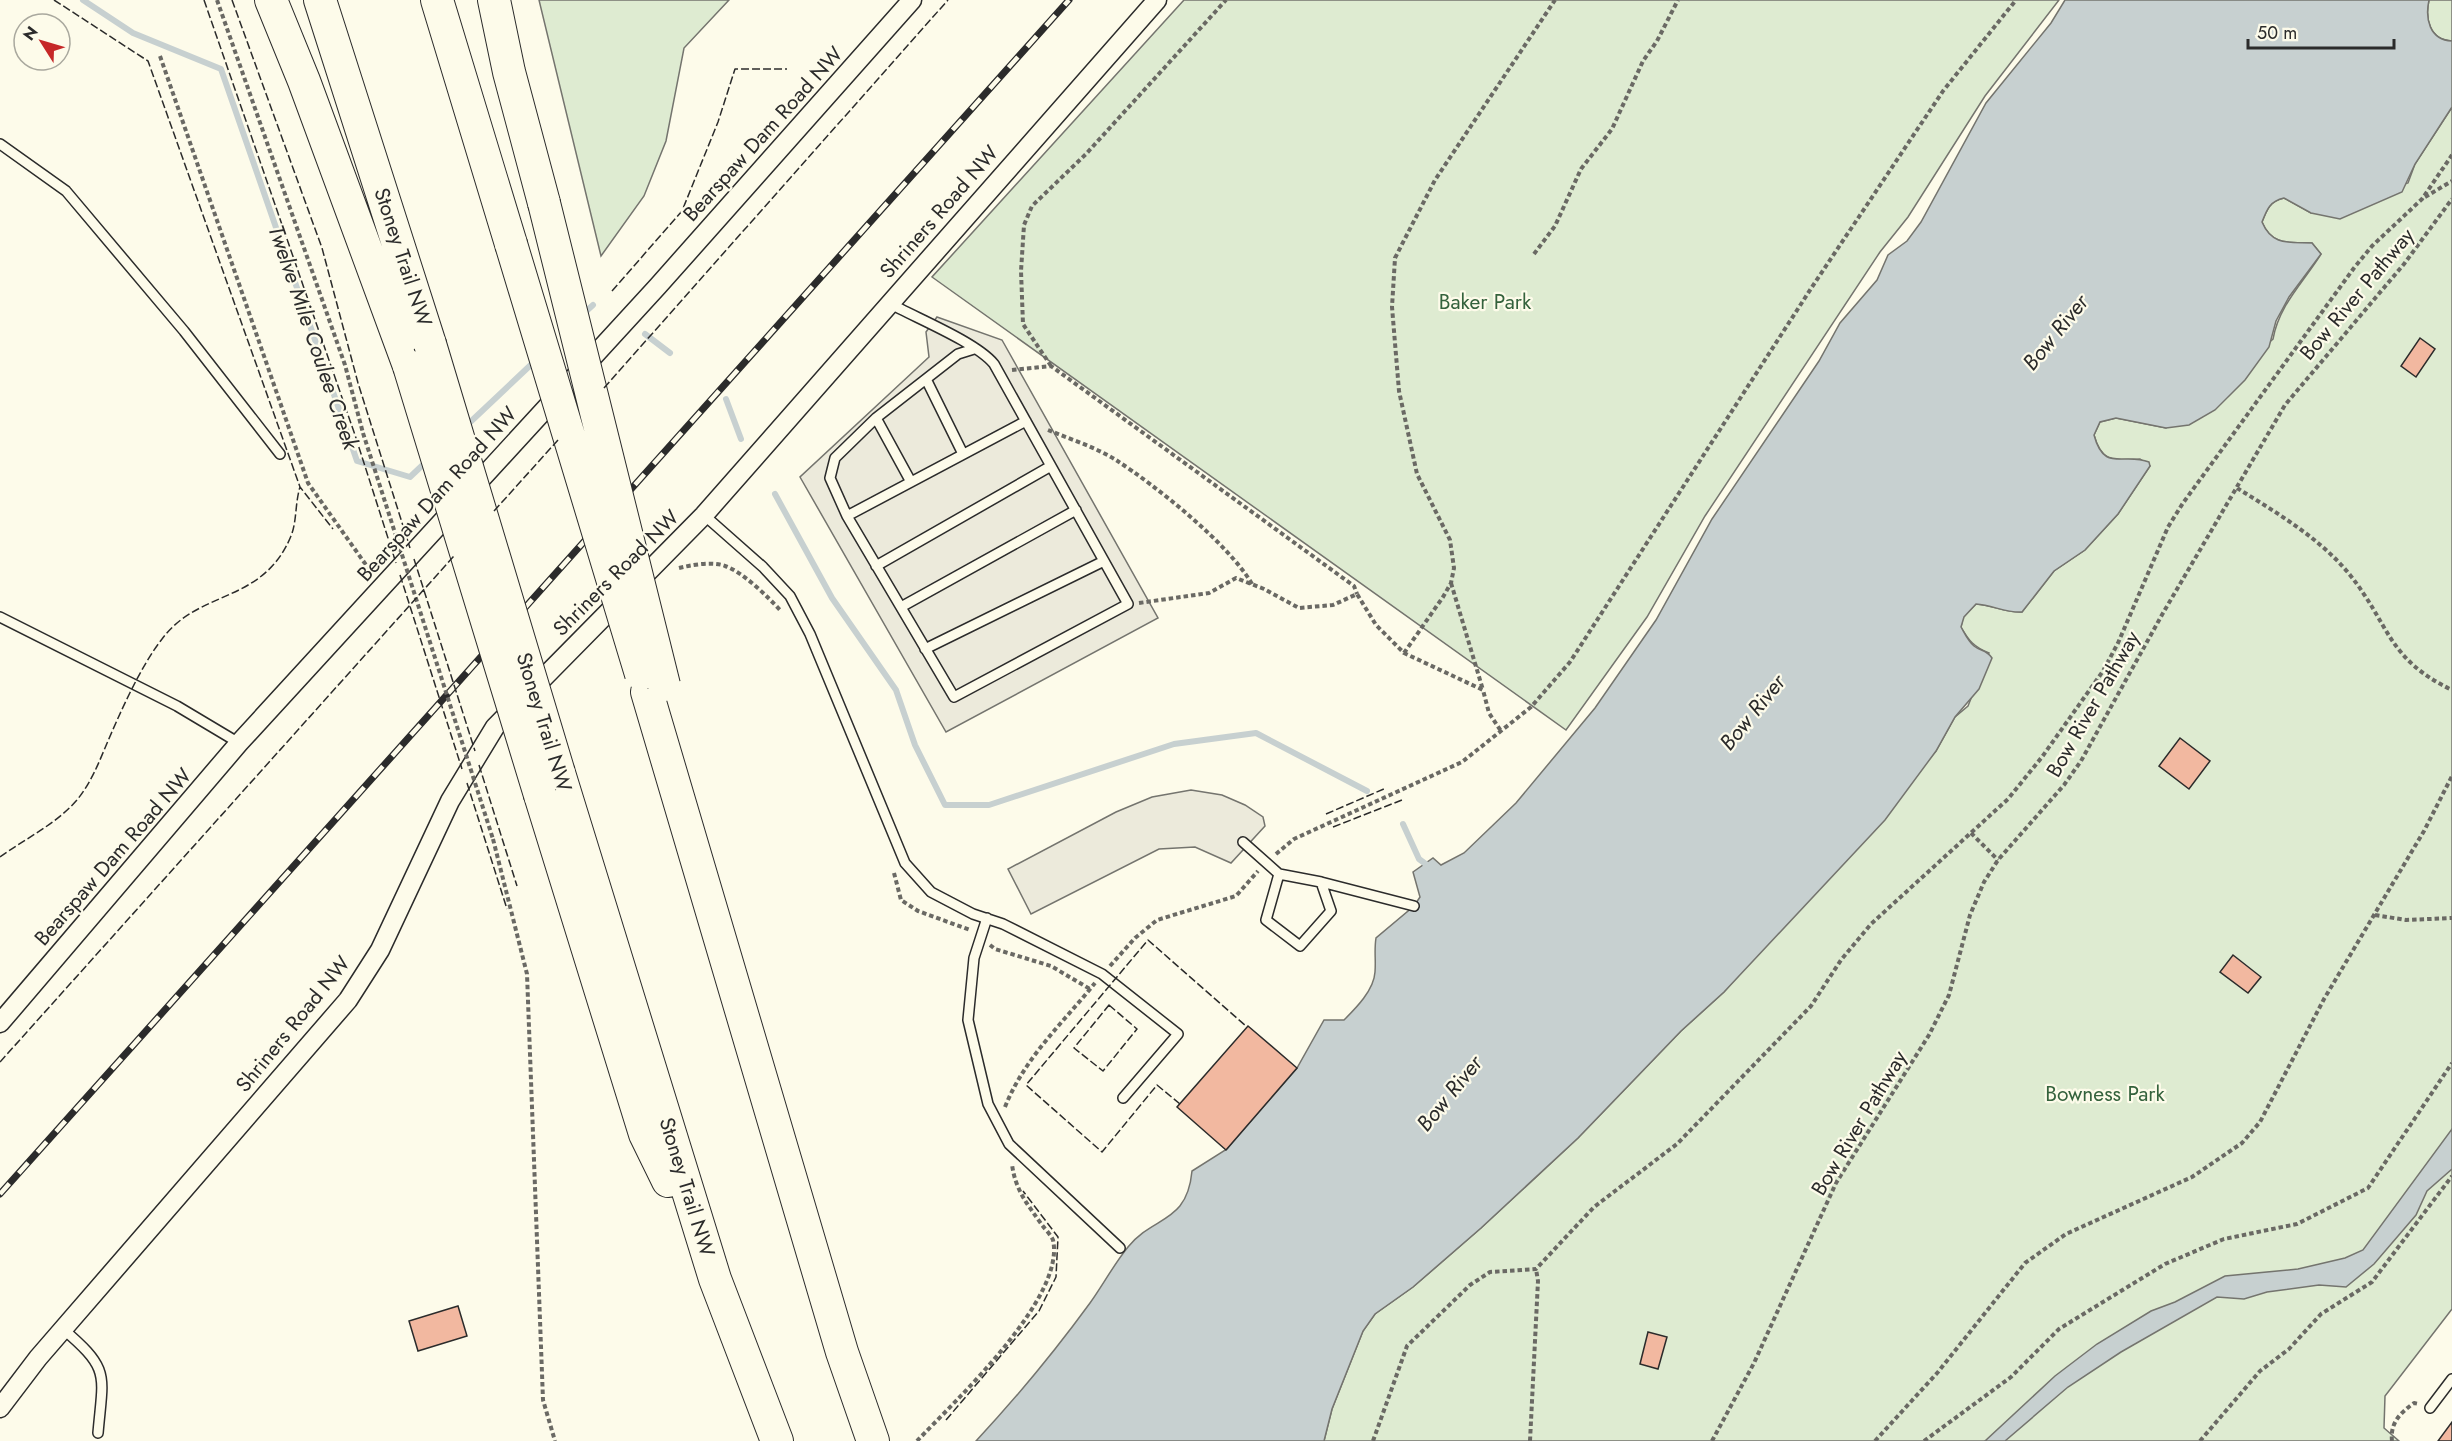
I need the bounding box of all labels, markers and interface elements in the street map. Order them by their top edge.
north arrow [12,12,72,72]
scale bar [2248,12,2394,50]
text: 50 m [2257,20,2297,46]
text: N [17,21,43,45]
street label: Bearspaw Dam Road NW [676,40,850,228]
street label: Shriners Road NW [873,139,1005,285]
street label: Stoney Trail NW [366,184,440,330]
water label: Twelve Mile Coulee Creek [261,220,368,455]
street label: Bow River Pathway [2293,221,2422,367]
water label: Bow River [2014,286,2097,377]
park label: Baker Park [1439,287,1532,317]
street label: Bearspaw Dam Road NW [350,400,524,588]
street label: Shriners Road NW [546,503,686,643]
street label: Bow River Pathway [2039,625,2147,783]
street label: Stoney Trail NW [509,649,579,795]
water label: Bow River [1711,666,1794,757]
street label: Bearspaw Dam Road NW [27,762,199,952]
street label: Shriners Road NW [229,949,358,1099]
street label: Bow River Pathway [1804,1044,1915,1201]
water label: Bow River [1408,1047,1491,1138]
park label: Bowness Park [2045,1079,2166,1109]
street label: Stoney Trail NW [652,1114,722,1260]

